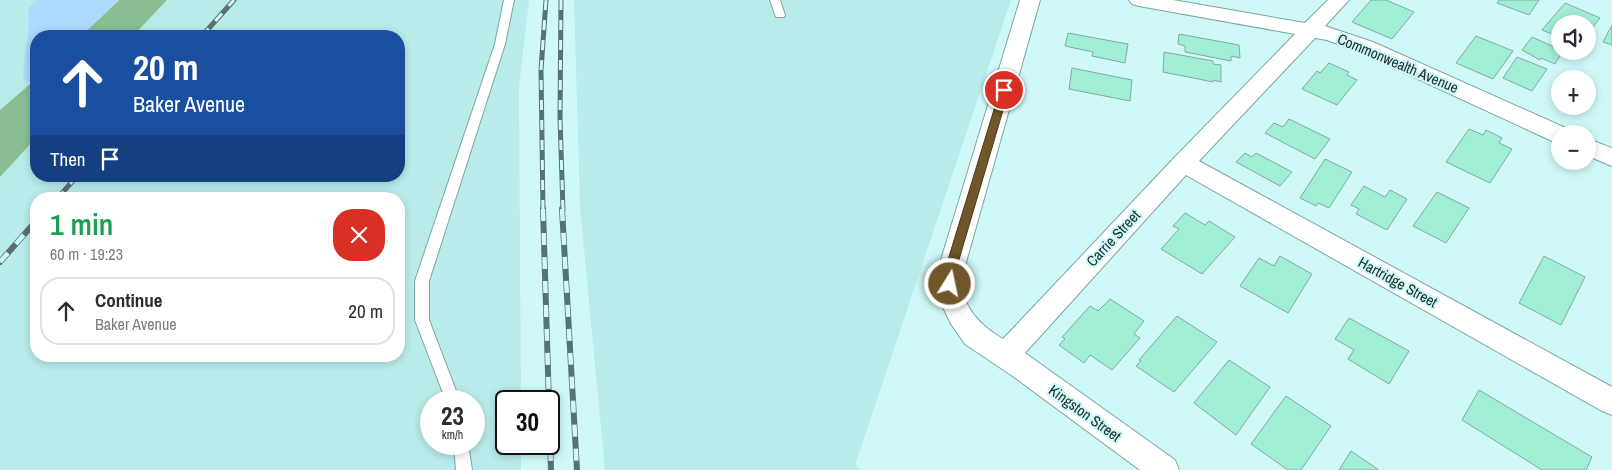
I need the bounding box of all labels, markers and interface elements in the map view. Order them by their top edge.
map controls [1551,15,1596,170]
button: sound [1551,15,1596,60]
street label: Commonwealth Avenue [1334,28,1462,98]
text: 20 m [133,44,198,91]
icon: ahead [50,50,115,115]
pin [983,69,1025,111]
button: + [1551,70,1596,115]
icon: arrive [990,76,1018,104]
text: Baker Avenue [133,89,245,119]
button: − [1551,125,1596,170]
icon: arrive [96,145,124,173]
text: Then [50,146,86,172]
text: 1 min [50,204,113,244]
street label: Carrie Street [1081,205,1145,271]
button: close [333,209,385,261]
text: 60 m · 19:23 [50,243,123,265]
street label: Hartridge Street [1355,252,1442,313]
position arrow [923,257,975,309]
text: Continue [95,287,163,313]
icon: ahead [52,297,80,325]
text: 20 m [348,298,383,324]
text: Baker Avenue [95,313,176,335]
street label: Kingston Street [1045,380,1126,447]
speed limit sign: 30 [495,390,560,455]
text: 23 [441,399,464,433]
text: km/h [442,427,463,443]

